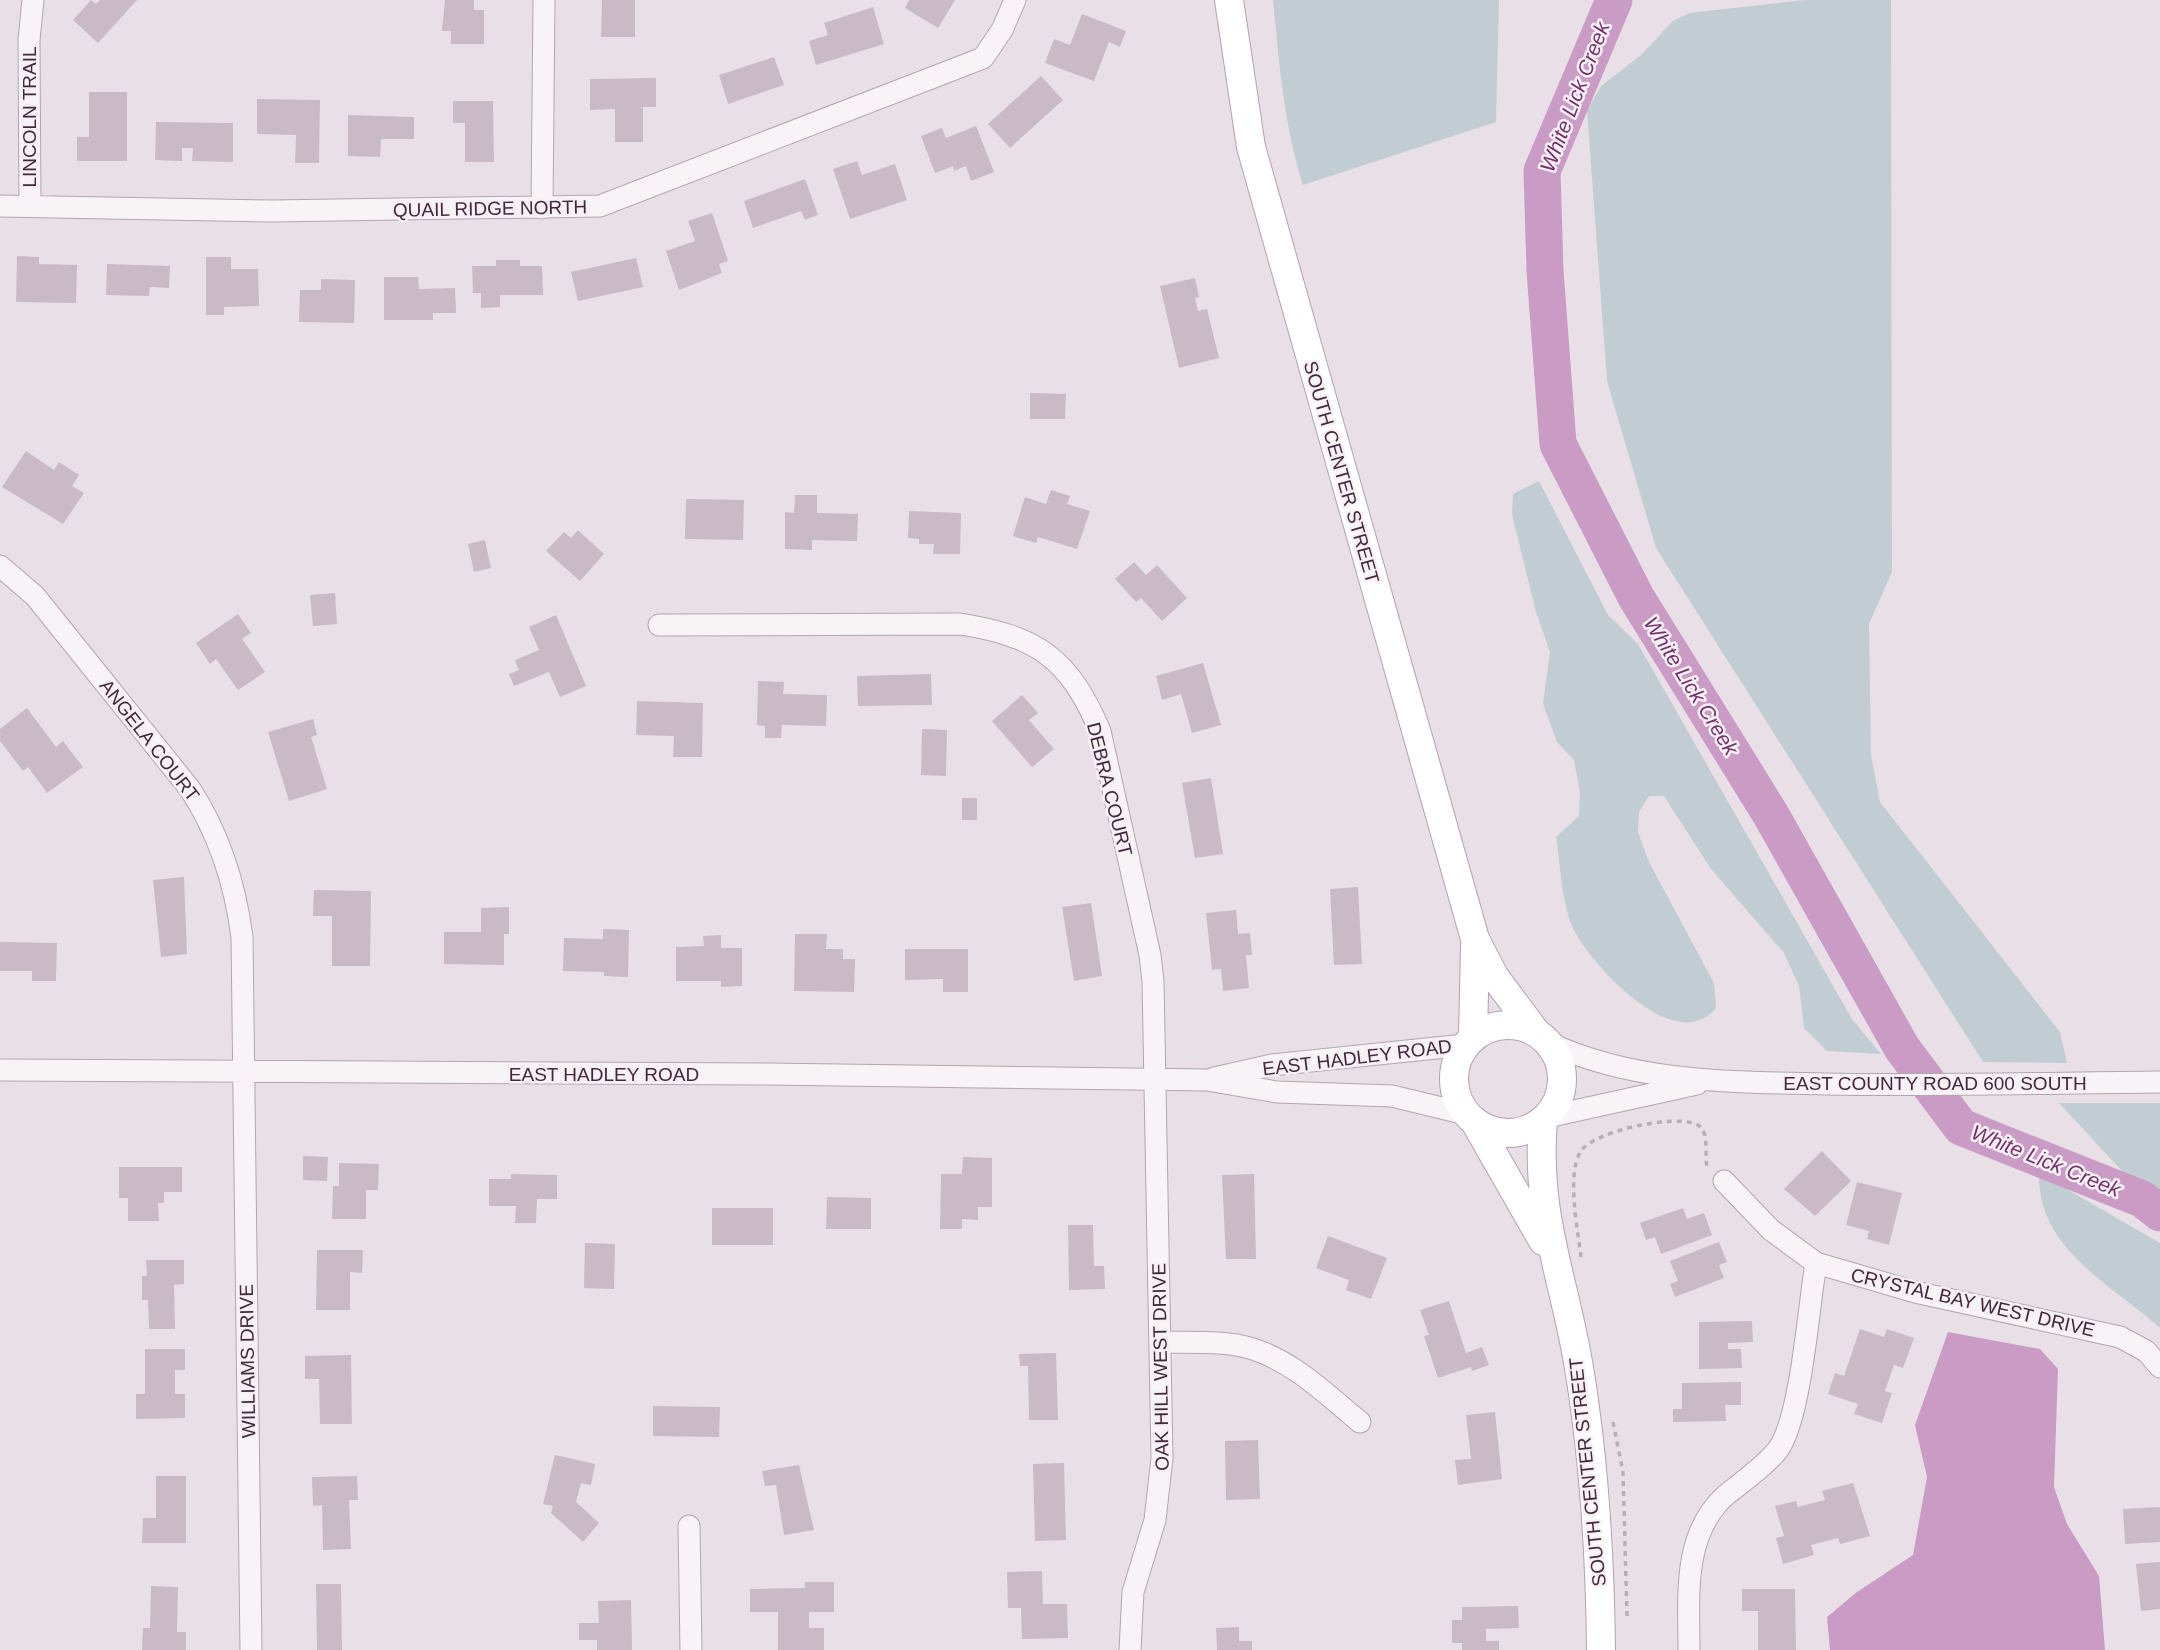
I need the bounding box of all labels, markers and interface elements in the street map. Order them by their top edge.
water label: White Lick Creek [1535,17,1614,175]
street label: LINCOLN TRAIL [19,46,40,188]
street label: QUAIL RIDGE NORTH [393,196,587,221]
street label: SOUTH CENTER STREET [1300,359,1383,586]
water label: White Lick Creek [1640,612,1744,760]
street label: ANGELA COURT [96,675,204,806]
street label: DEBRA COURT [1083,720,1136,858]
street label: EAST HADLEY ROAD [1261,1035,1453,1080]
street label: EAST HADLEY ROAD [509,1064,699,1085]
street label: EAST COUNTY ROAD 600 SOUTH [1783,1073,2087,1094]
water label: White Lick Creek [1968,1120,2125,1201]
street label: OAK HILL WEST DRIVE [1148,1263,1173,1471]
street label: CRYSTAL BAY WEST DRIVE [1849,1264,2097,1341]
street label: WILLIAMS DRIVE [236,1284,259,1438]
street label: SOUTH CENTER STREET [1565,1356,1610,1587]

